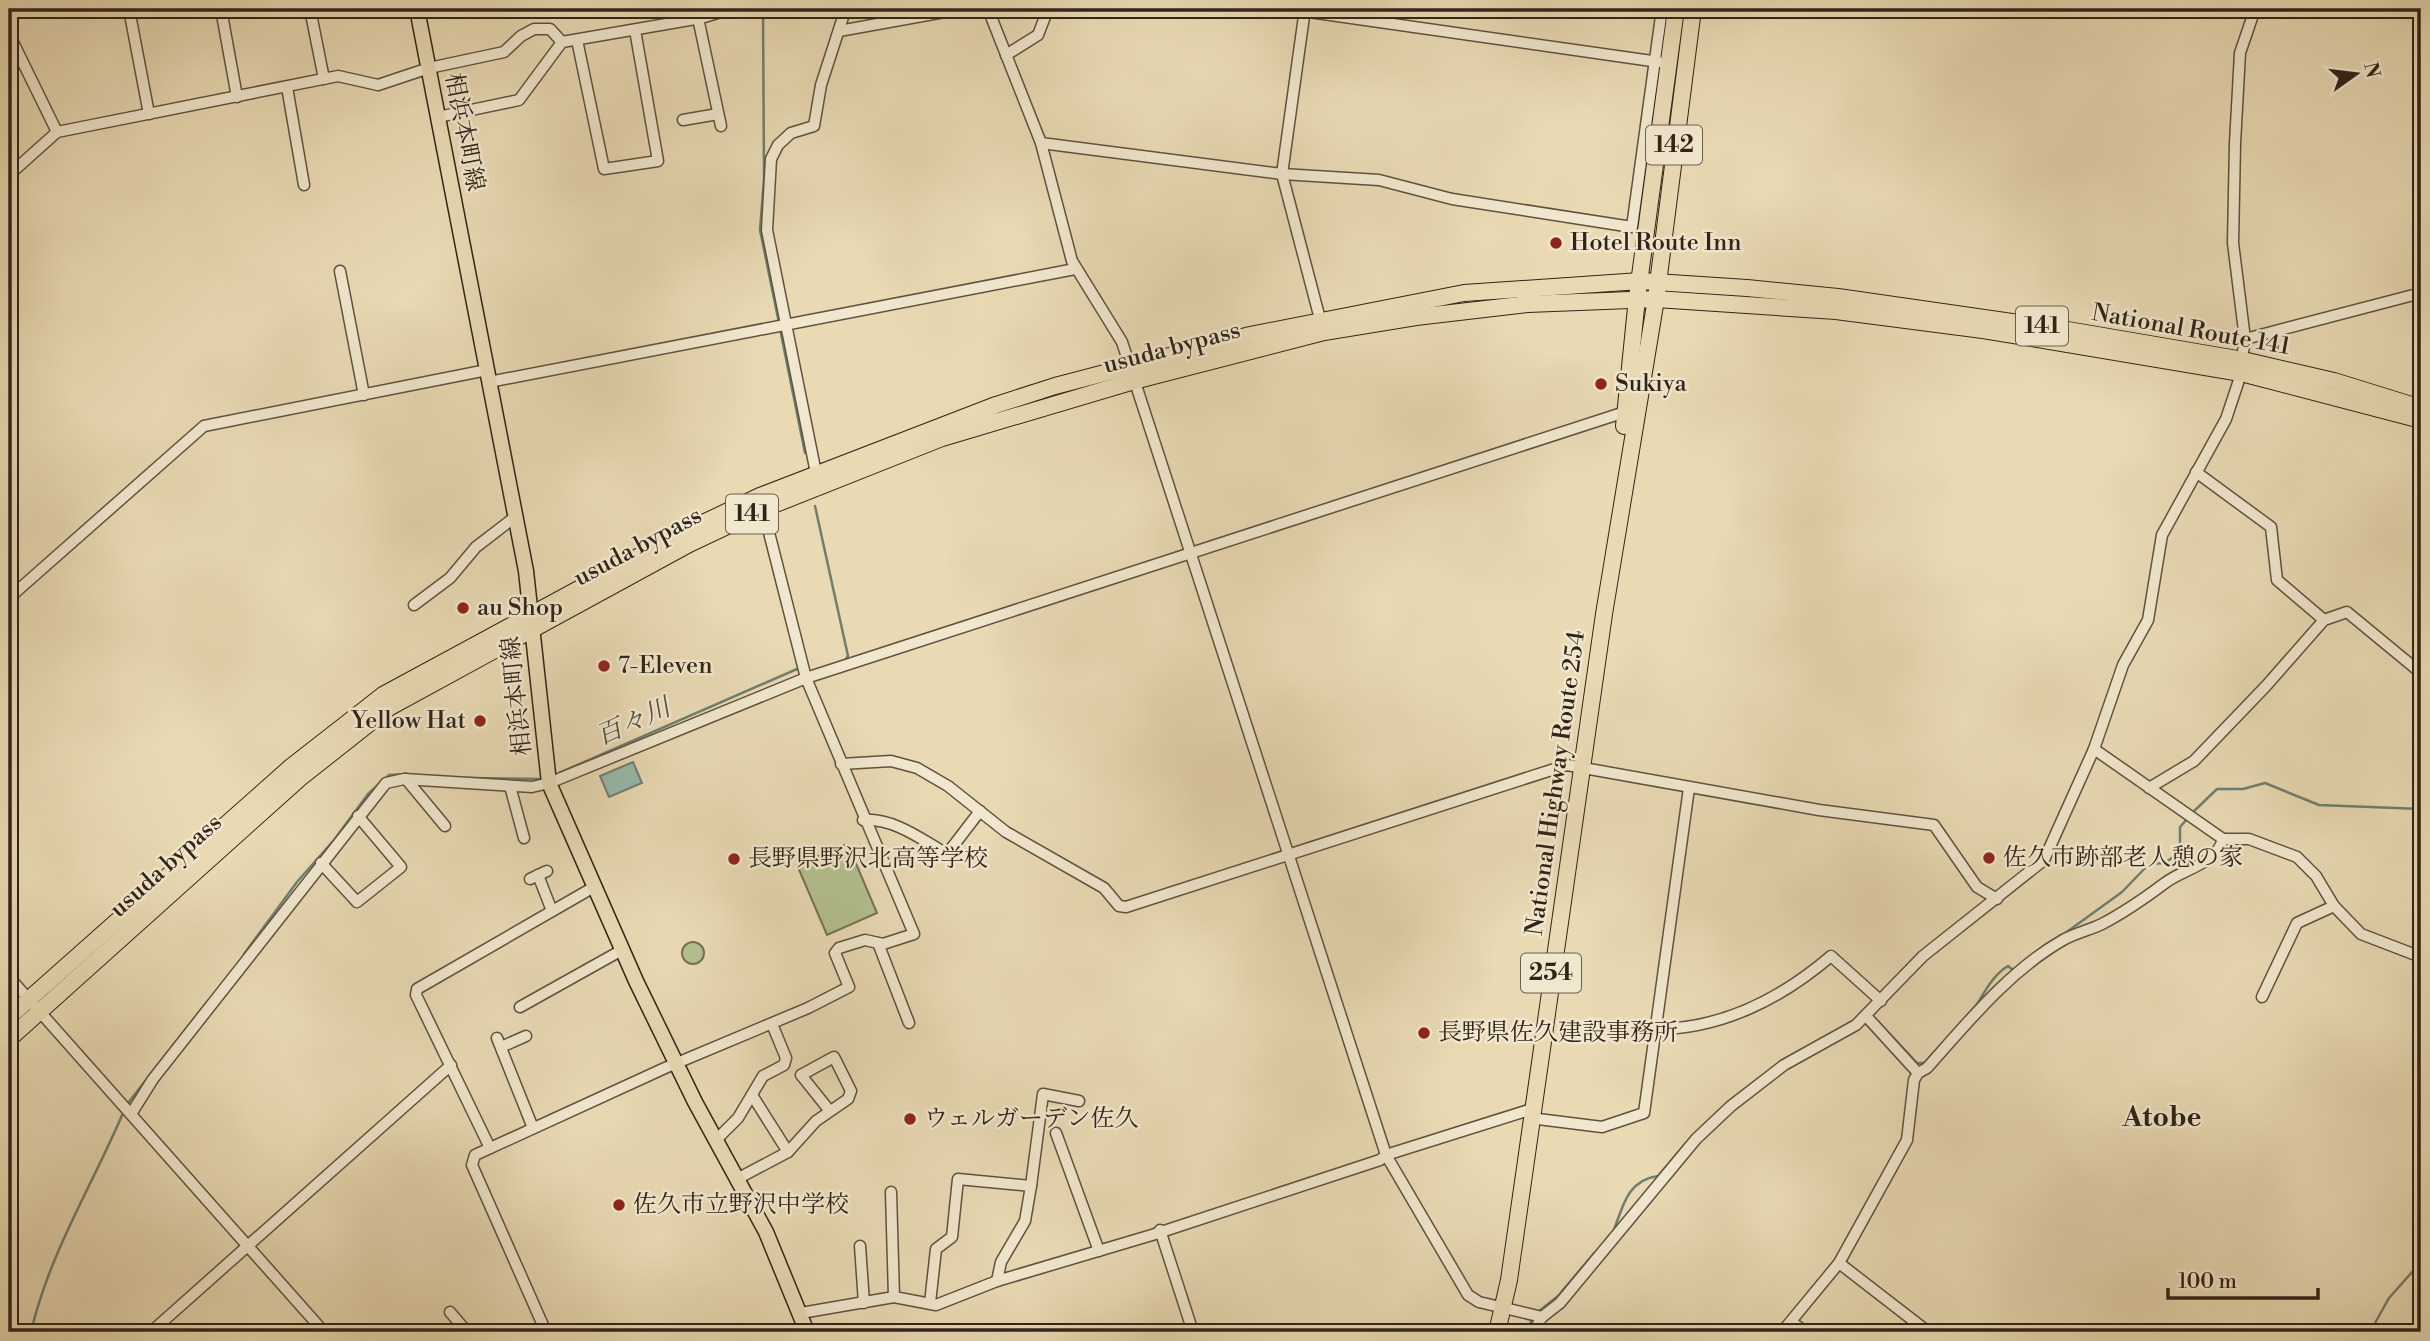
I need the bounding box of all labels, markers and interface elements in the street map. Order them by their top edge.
north arrow [2322,38,2392,108]
text: N [2358,60,2385,80]
street label: 相浜本町線 [438,70,490,194]
road number: 142 [1646,126,1702,164]
place label: Hotel Route Inn [1570,228,1742,258]
marker: Hotel Route Inn [1548,235,1564,251]
street label: National Route 141 [2089,298,2293,362]
road number: 141 [2016,306,2068,346]
street label: usuda bypass [1100,315,1244,381]
place label: Sukiya [1615,369,1687,399]
marker: Sukiya [1593,376,1609,392]
road number: 141 [726,494,778,534]
street label: usuda bypass [569,501,707,593]
place label: au Shop [477,593,563,623]
marker: au Shop [455,600,471,616]
street label: National Highway Route 254 [1520,629,1592,937]
street label: 相浜本町線 [496,635,538,757]
place label: 7-Eleven [618,651,713,681]
marker: 7-Eleven [596,658,612,674]
water label: 百々川 [591,690,678,752]
place label: Yellow Hat [349,706,466,736]
marker: Yellow Hat [472,713,488,729]
street label: usuda bypass [104,808,228,924]
place label: 佐久市跡部老人憩の家 [2003,843,2243,873]
place label: 長野県野沢北高等学校 [748,844,988,874]
marker: 佐久市跡部老人憩の家 [1981,850,1997,866]
marker: 長野県野沢北高等学校 [726,851,742,867]
road number: 254 [1521,954,1581,992]
place label: 長野県佐久建設事務所 [1438,1018,1678,1048]
marker: 長野県佐久建設事務所 [1416,1025,1432,1041]
district label: Atobe [2121,1100,2202,1135]
place label: ウェルガーデン佐久 [924,1104,1139,1134]
marker: ウェルガーデン佐久 [902,1111,918,1127]
place label: 佐久市立野沢中学校 [633,1190,849,1220]
marker: 佐久市立野沢中学校 [611,1197,627,1213]
scale bar [2168,1257,2318,1301]
text: 100 m [2178,1269,2237,1295]

